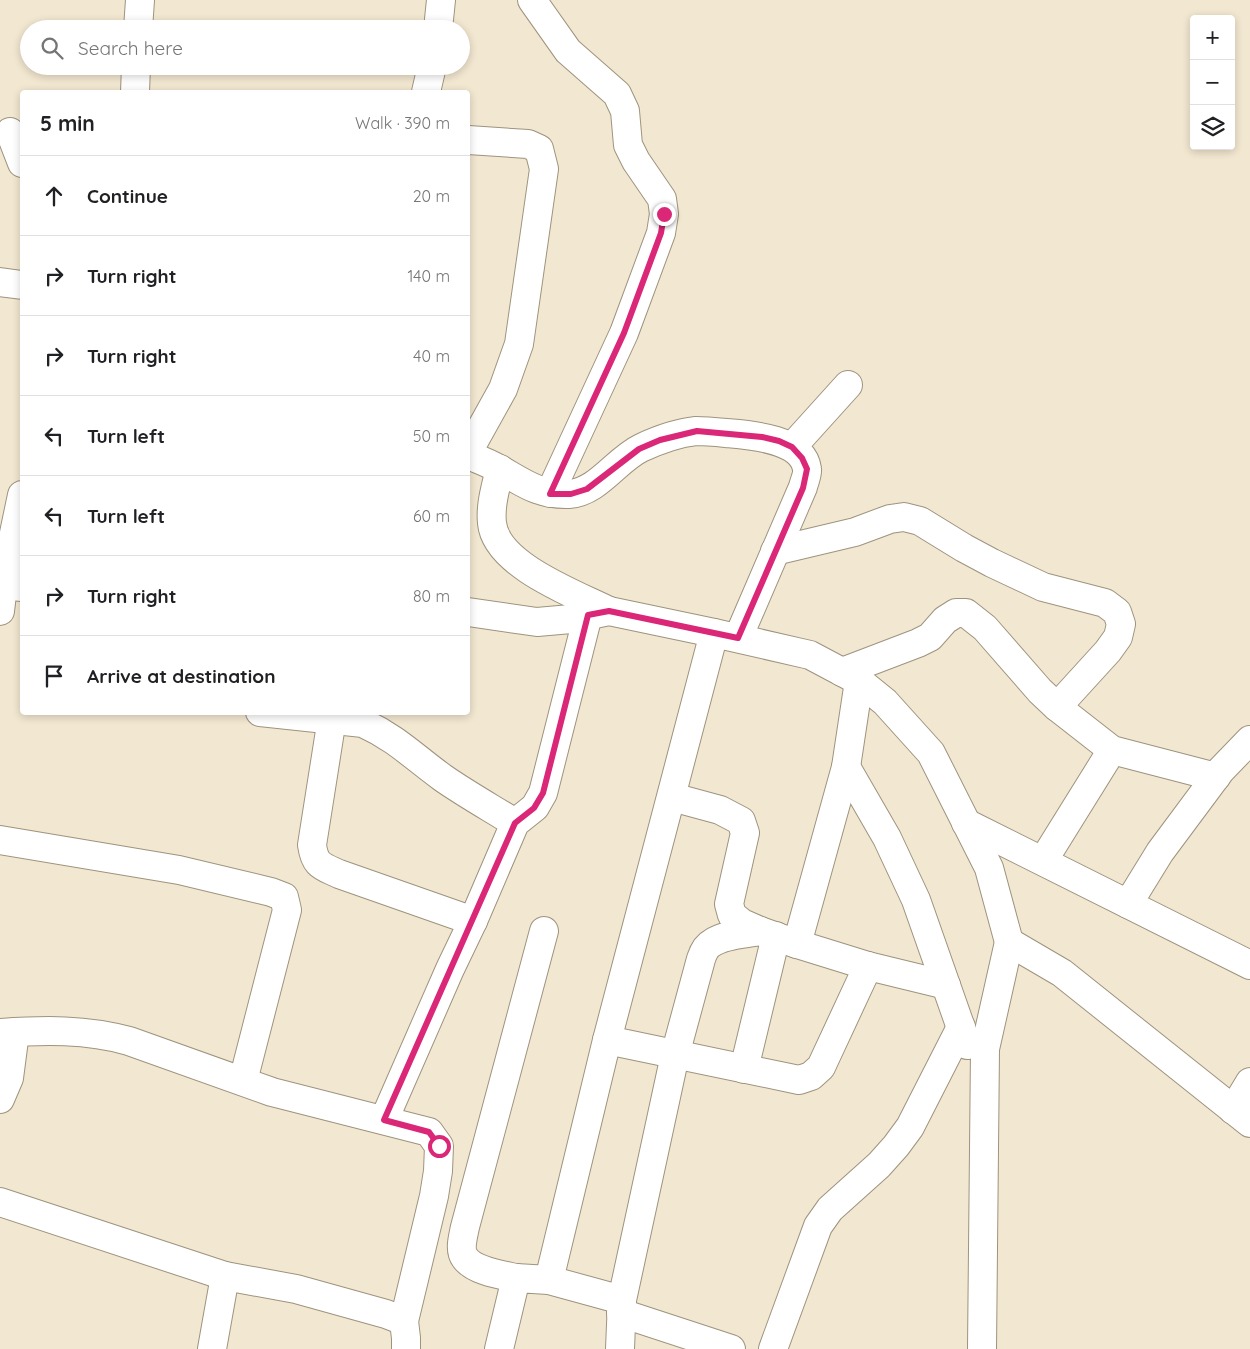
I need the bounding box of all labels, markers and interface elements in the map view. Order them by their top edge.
map controls [1190,15,1235,150]
button: + [1190,15,1235,60]
search box [20,20,470,75]
icon: search [38,34,66,62]
text: Search here [78,36,183,60]
button: − [1190,60,1235,105]
button: layers [1190,105,1235,150]
text: 5 min [40,110,95,136]
text: Walk · 390 m [355,113,450,133]
icon: ahead [40,182,68,210]
text: Continue [87,184,168,208]
text: 20 m [413,186,450,206]
route end [653,203,676,226]
icon: right [40,262,68,290]
text: Turn right [87,264,176,288]
text: 140 m [407,266,450,286]
icon: right [40,342,68,370]
text: Turn right [87,344,176,368]
text: 40 m [413,346,450,366]
icon: left [40,422,68,450]
text: Turn left [87,424,165,448]
text: 50 m [413,426,450,446]
icon: left [40,502,68,530]
text: Turn left [87,504,165,528]
text: 60 m [413,506,450,526]
icon: right [40,582,68,610]
text: Turn right [87,584,176,608]
text: 80 m [413,586,450,606]
icon: arrive [40,662,68,690]
text: Arrive at destination [87,664,276,688]
route start [428,1135,451,1158]

